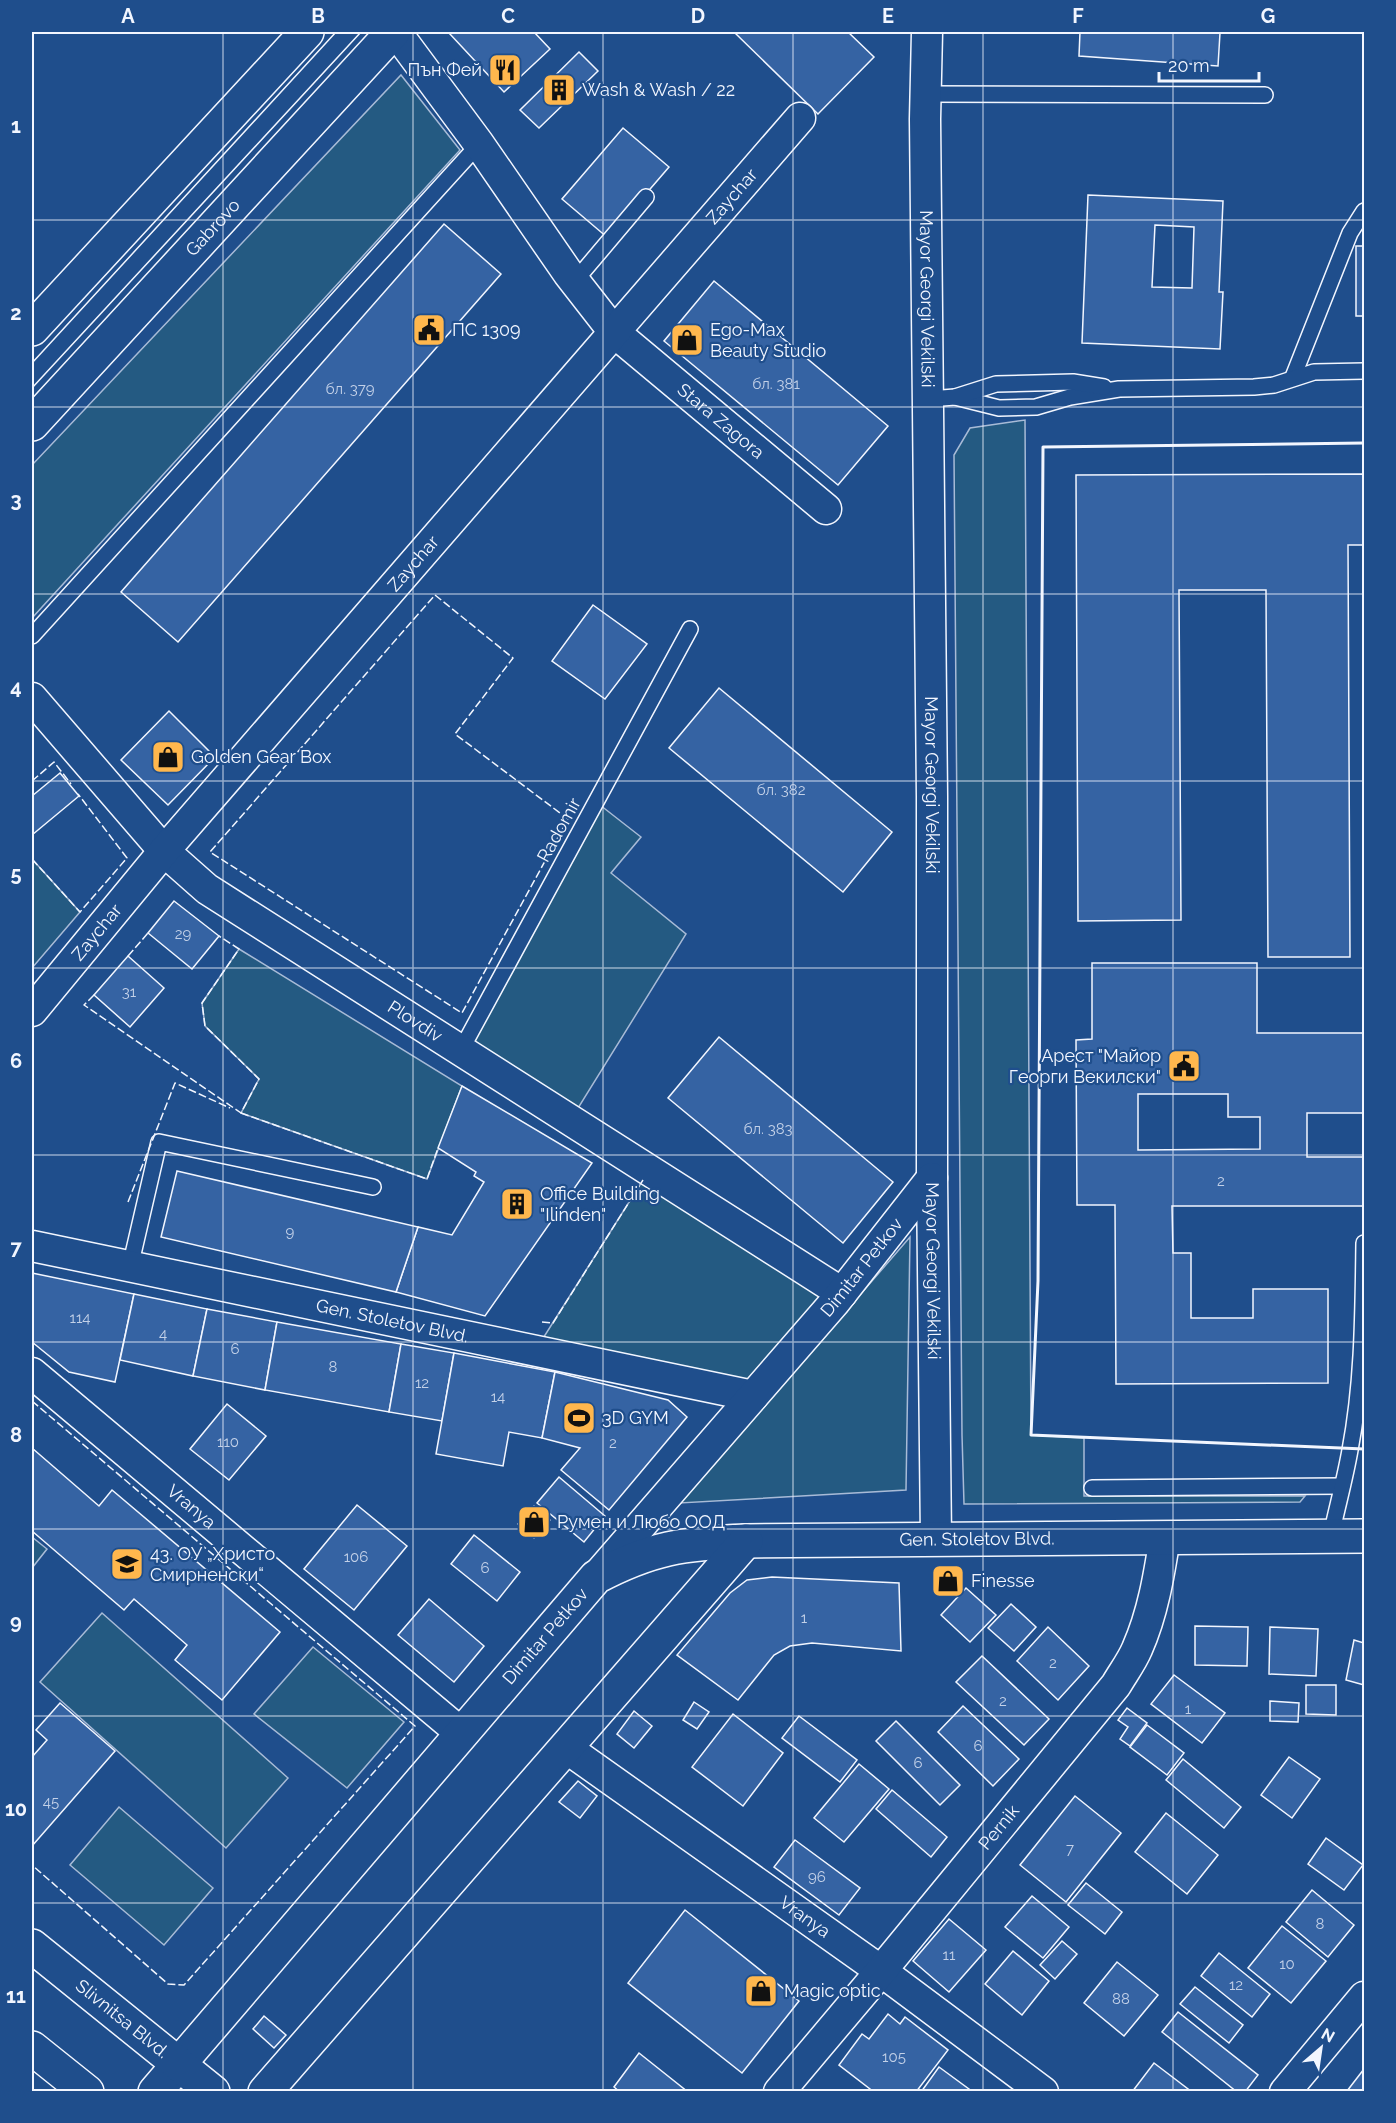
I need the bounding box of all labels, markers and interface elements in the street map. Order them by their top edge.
text: A [121,4,135,28]
text: B [311,4,325,28]
text: C [501,4,515,28]
text: D [691,4,705,28]
text: E [882,4,894,28]
text: F [1072,4,1084,28]
text: G [1261,4,1275,28]
scale bar [1159,45,1260,83]
restaurant icon: Пън Фей [487,52,523,88]
text: 20 m [1168,55,1210,76]
place label: Пън Фей [408,59,482,80]
building icon: Wash & Wash / 22 [541,72,577,108]
place label: Wash & Wash / 22 [582,79,735,100]
text: 1 [11,114,21,138]
street label: Zaychar [702,164,762,228]
street label: Gabrovo [181,194,244,260]
street label: Mayor Georgi Vekilski [916,210,939,388]
text: 2 [10,301,22,325]
public building icon: ПС 1309 [411,312,447,348]
place label: ПС 1309 [452,319,521,340]
place label: Ego-Max Beauty Studio [710,319,827,361]
shop icon: Ego-Max Beauty Studio [669,322,705,358]
house number: бл. 381 [752,375,800,393]
street label: Stara Zagora [674,379,769,463]
house number: бл. 379 [325,380,375,398]
text: 3 [10,488,22,512]
street label: Zaychar [383,531,443,595]
text: 4 [10,675,22,699]
street label: Mayor Georgi Vekilski [921,696,943,874]
shop icon: Golden Gear Box [150,739,186,775]
place label: Golden Gear Box [191,746,331,767]
house number: бл. 382 [756,781,806,799]
street label: Radomir [532,793,585,866]
text: 5 [10,862,22,886]
street label: Zaychar [67,899,126,964]
house number: 29 [175,925,192,943]
house number: 31 [122,983,137,1001]
street label: Plovdiv [384,996,447,1046]
place label: Арест "Майор Георги Векилски" [1009,1045,1161,1087]
public building icon: Арест "Майор Георги Векилски" [1166,1048,1202,1084]
text: 6 [10,1049,22,1073]
house number: бл. 383 [743,1120,793,1138]
house number: 2 [1217,1172,1225,1190]
street label: Mayor Georgi Vekilski [922,1182,945,1360]
place label: Office Building "Ilinden" [540,1183,660,1225]
building icon: Office Building "Ilinden" [499,1186,535,1222]
street label: Dimitar Petkov [816,1213,907,1321]
house number: 9 [286,1223,295,1241]
text: 7 [10,1236,22,1260]
street label: Gen. Stoletov Blvd. [314,1294,470,1347]
house number: 114 [69,1309,91,1327]
house number: 4 [159,1325,167,1343]
house number: 6 [230,1340,240,1358]
house number: 8 [329,1358,338,1376]
house number: 12 [415,1374,429,1392]
house number: 14 [491,1388,505,1406]
sports icon: 3D GYM [561,1400,597,1436]
place label: 3D GYM [602,1407,669,1428]
text: 8 [10,1423,22,1447]
house number: 110 [217,1433,239,1451]
house number: 2 [609,1434,617,1452]
street label: Vranya [163,1480,220,1533]
shop icon: Румен и Любо ООД [516,1504,552,1540]
place label: Румен и Любо ООД [557,1511,725,1532]
street label: Gen. Stoletov Blvd. [899,1528,1055,1550]
place label: 43. ОУ „Христо Смирненски“ [150,1543,275,1585]
school or university icon: 43. ОУ „Христо Смирненски“ [109,1546,145,1582]
house number: 106 [344,1548,368,1566]
house number: 6 [480,1559,490,1577]
shop icon: Finesse [930,1563,966,1599]
place label: Finesse [971,1570,1035,1591]
street label: Dimitar Petkov [498,1583,592,1688]
house number: 1 [801,1609,808,1627]
text: 9 [10,1610,22,1634]
house number: 2 [1049,1654,1057,1672]
house number: 2 [999,1692,1007,1710]
house number: 1 [1185,1700,1192,1718]
house number: 6 [973,1737,983,1755]
house number: 6 [913,1754,923,1772]
house number: 45 [43,1793,59,1811]
text: 10 [5,1797,27,1821]
street label: Pernik [974,1800,1023,1854]
house number: 7 [1066,1840,1074,1858]
house number: 96 [808,1868,826,1886]
street label: Vranya [776,1892,835,1942]
house number: 8 [1316,1915,1325,1933]
house number: 11 [943,1946,956,1964]
house number: 10 [1279,1955,1295,1973]
shop icon: Magic optic [743,1973,779,2009]
street label: Slivnitsa Blvd. [72,1975,173,2062]
house number: 12 [1229,1976,1243,1994]
place label: Magic optic [784,1980,881,2001]
text: 11 [6,1984,26,2008]
house number: 88 [1112,1990,1130,2008]
north arrow [1291,2018,1351,2078]
text: N [1318,2024,1338,2047]
house number: 105 [882,2048,906,2066]

